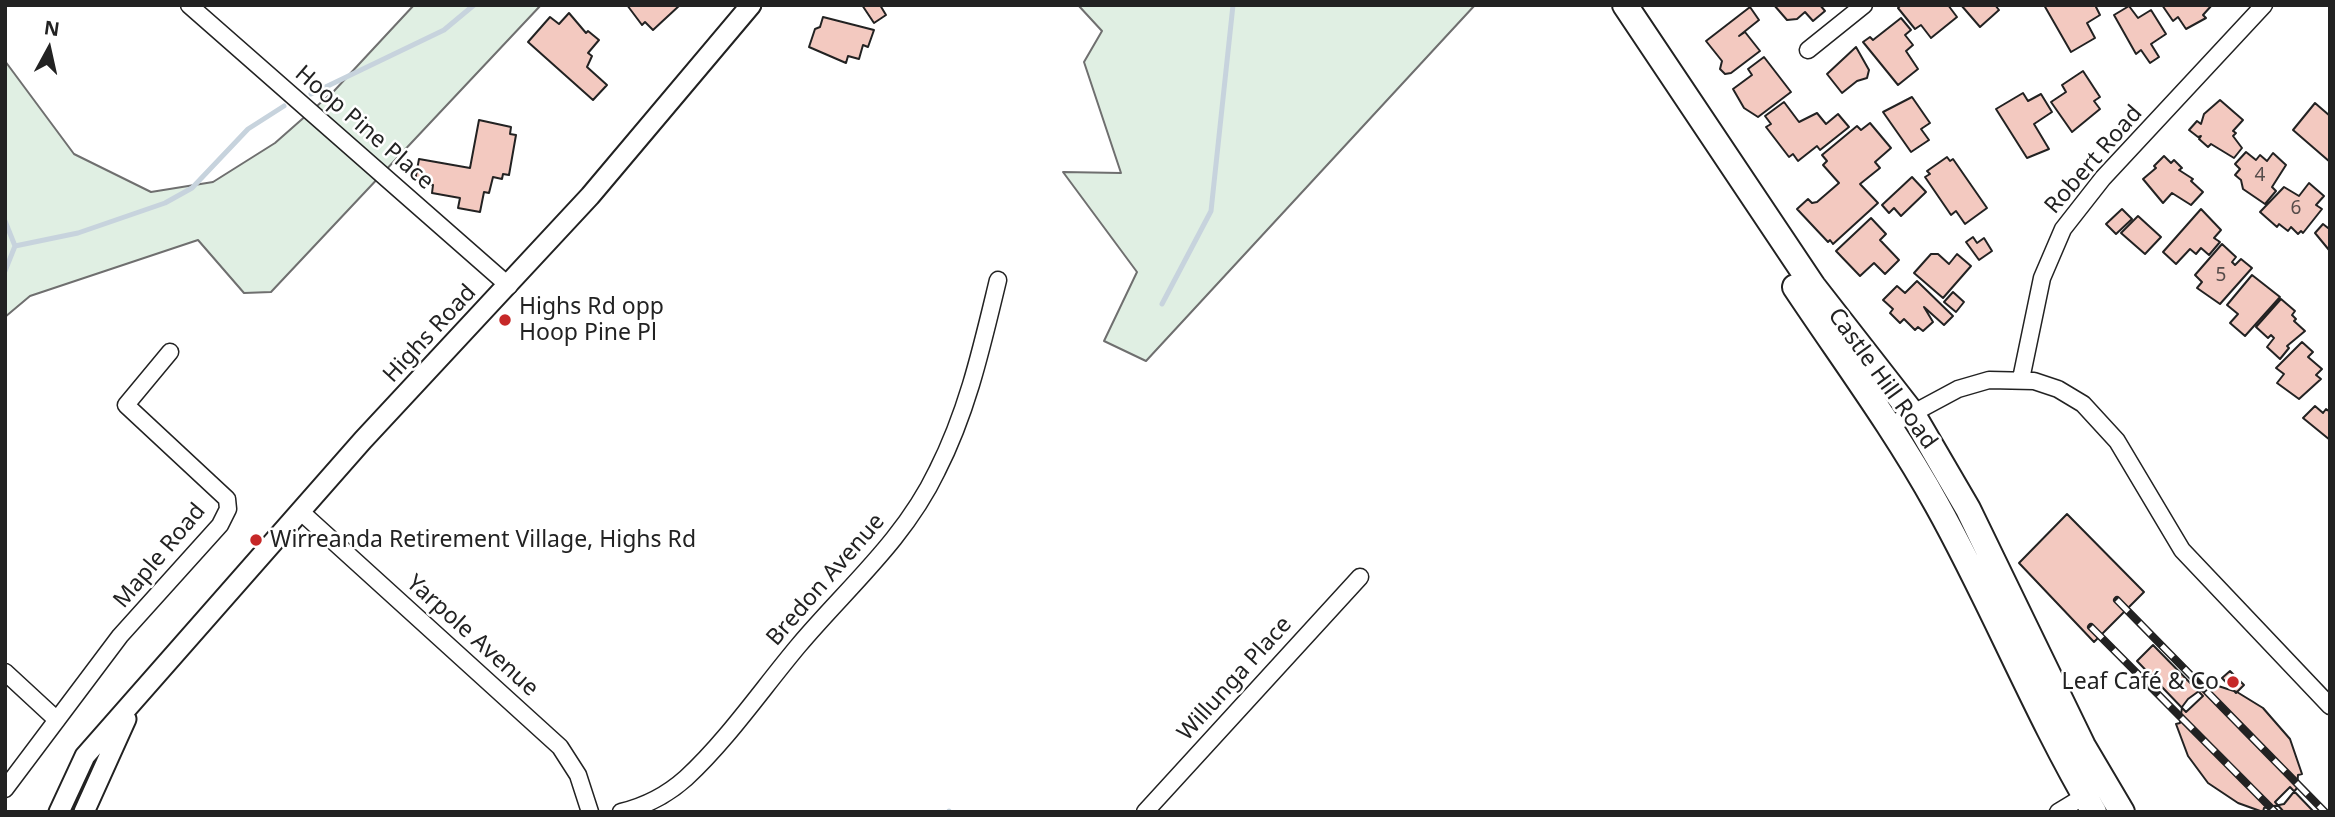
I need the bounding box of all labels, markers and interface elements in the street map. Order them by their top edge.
north arrow [14,14,84,84]
text: N [42,14,61,42]
street label: Hoop Pine Place [289,60,439,196]
street label: Robert Road [2040,100,2148,220]
house number: 4 [2255,165,2265,187]
house number: 6 [2291,198,2301,220]
house number: 5 [2216,265,2226,287]
street label: Highs Road [378,279,482,389]
place label: Highs Rd opp Hoop Pine Pl [519,293,664,347]
street label: Castle Hill Road [1822,303,1942,455]
marker: Highs Rd opp Hoop Pine Pl [497,312,513,328]
street label: Maple Road [108,498,212,614]
street label: Bredon Avenue [761,508,891,652]
place label: Wirreanda Retirement Village, Highs Rd [270,526,696,554]
marker: Wirreanda Retirement Village, Highs Rd [248,532,264,548]
street label: Yarpole Avenue [400,570,544,702]
street label: Willunga Place [1172,611,1298,747]
place label: Leaf Café & Co [2062,668,2219,696]
marker: Leaf Café & Co [2225,674,2241,690]

